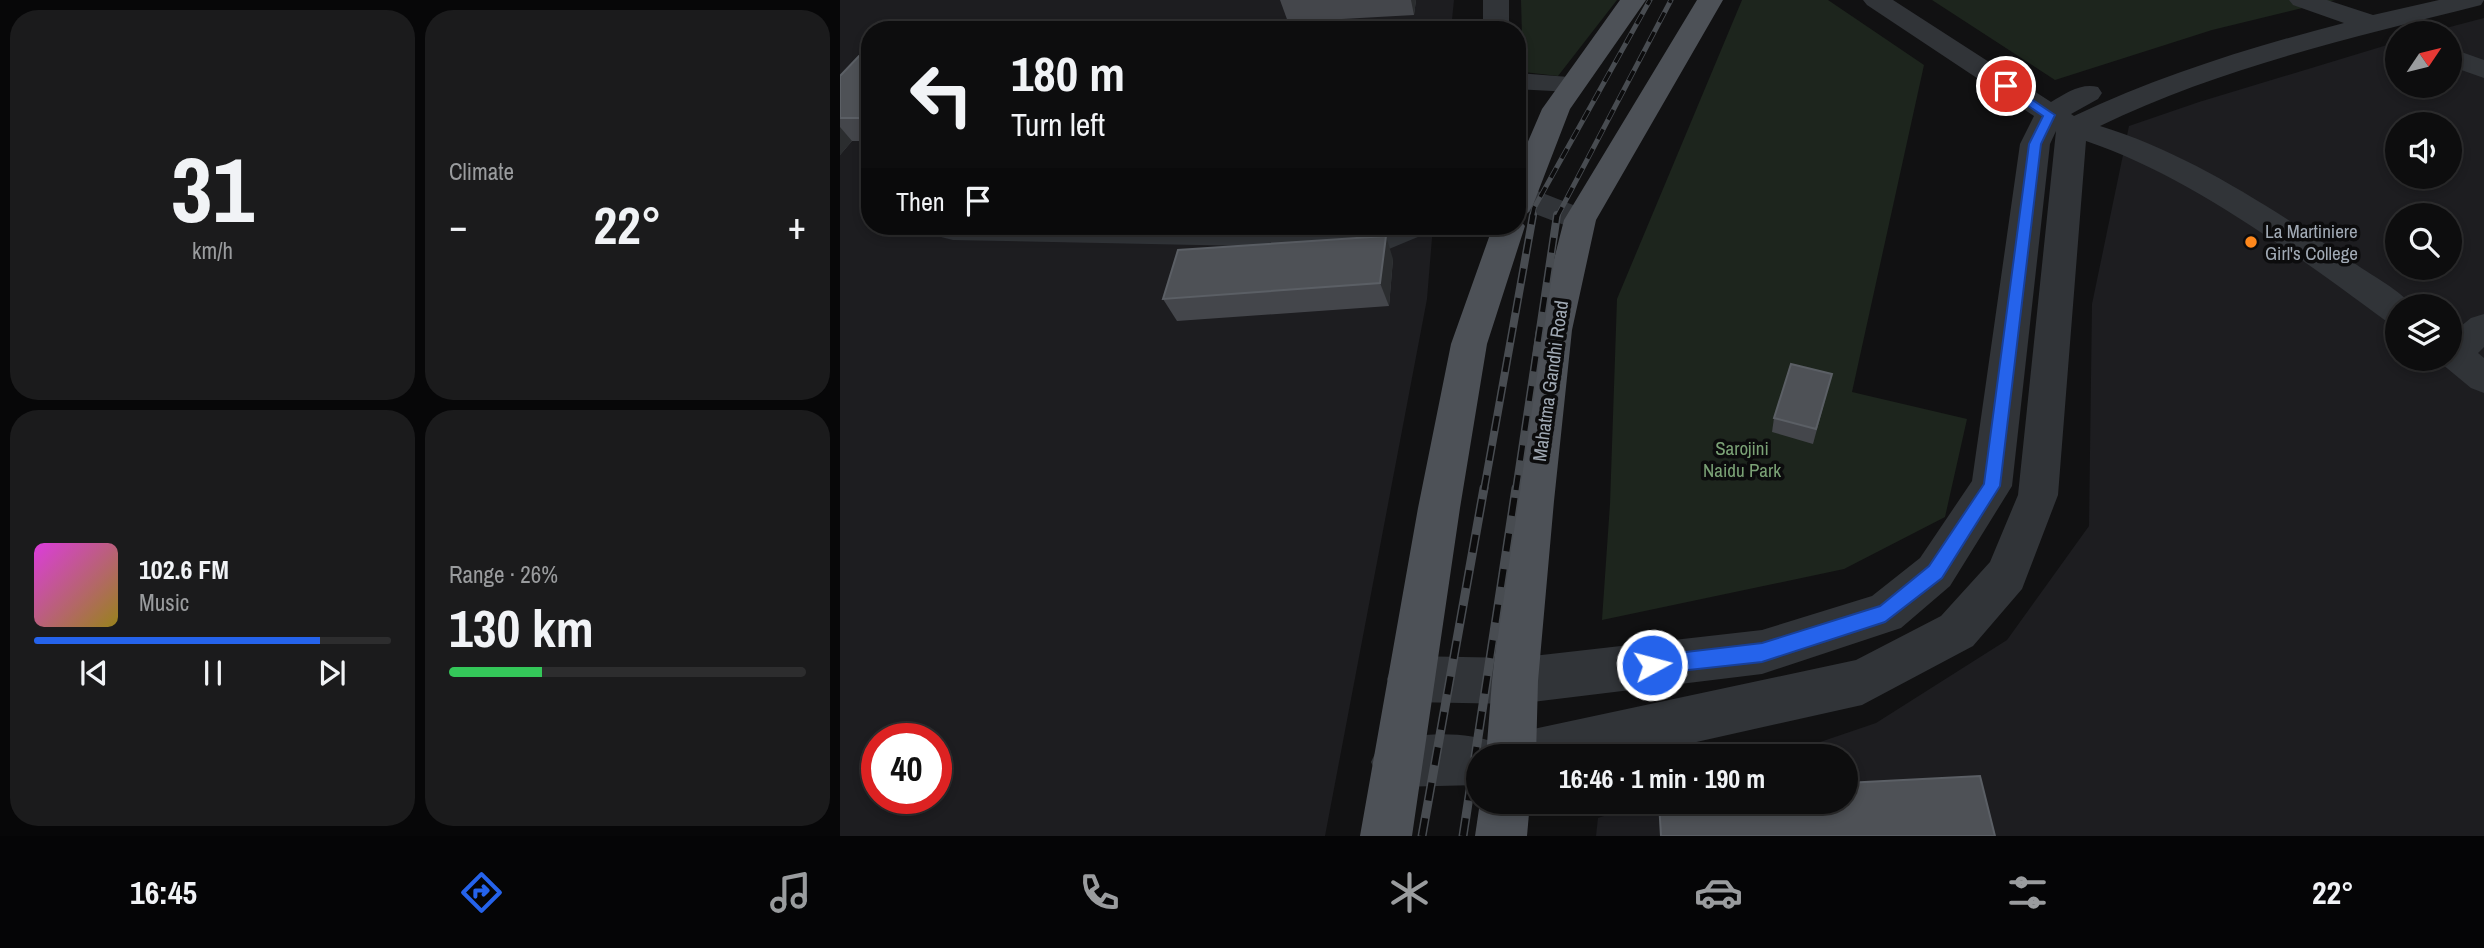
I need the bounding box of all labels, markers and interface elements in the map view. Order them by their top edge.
north arrow [2385,21,2462,98]
map controls [2385,21,2462,371]
text: 180 m [1011,40,1125,106]
icon: left [896,49,987,140]
pin [1976,56,2036,116]
icon: arrive [1987,67,2025,105]
text: Turn left [1011,103,1105,146]
button: sound [2385,112,2462,189]
text: 31 [171,128,254,250]
text: Climate [449,156,514,187]
icon: arrive [959,182,997,220]
text: Then [896,184,945,219]
text: 22° [593,190,662,260]
text: − [449,200,467,251]
text: + [788,200,806,251]
button: search [2385,203,2462,280]
place label: La Martiniere Girl's College [2265,218,2358,266]
marker: La Martiniere Girl's College [2243,234,2259,250]
text: km/h [192,235,233,266]
button: layers [2385,294,2462,371]
street label: Mahatma Gandhi Road [1526,299,1574,463]
park label: Sarojini Naidu Park [1703,435,1781,483]
text: 102.6 FM [139,552,229,587]
text: Range · 26% [449,559,558,590]
text: Music [139,587,189,618]
text: 130 km [449,593,594,663]
position arrow [1615,628,1689,702]
icon: previous [75,654,113,692]
icon: pause [194,654,232,692]
icon: next [313,654,351,692]
speed limit sign: 40 [861,723,952,814]
text: 16:46 · 1 min · 190 m [1559,761,1765,796]
icon: directions [457,868,506,917]
icon: music [766,868,815,917]
icon: phone [1075,868,1124,917]
icon: climate [1385,868,1434,917]
icon: car [1694,868,1743,917]
icon: filters [2003,868,2052,917]
text: 16:45 [130,871,197,914]
text: 22° [2312,871,2354,914]

